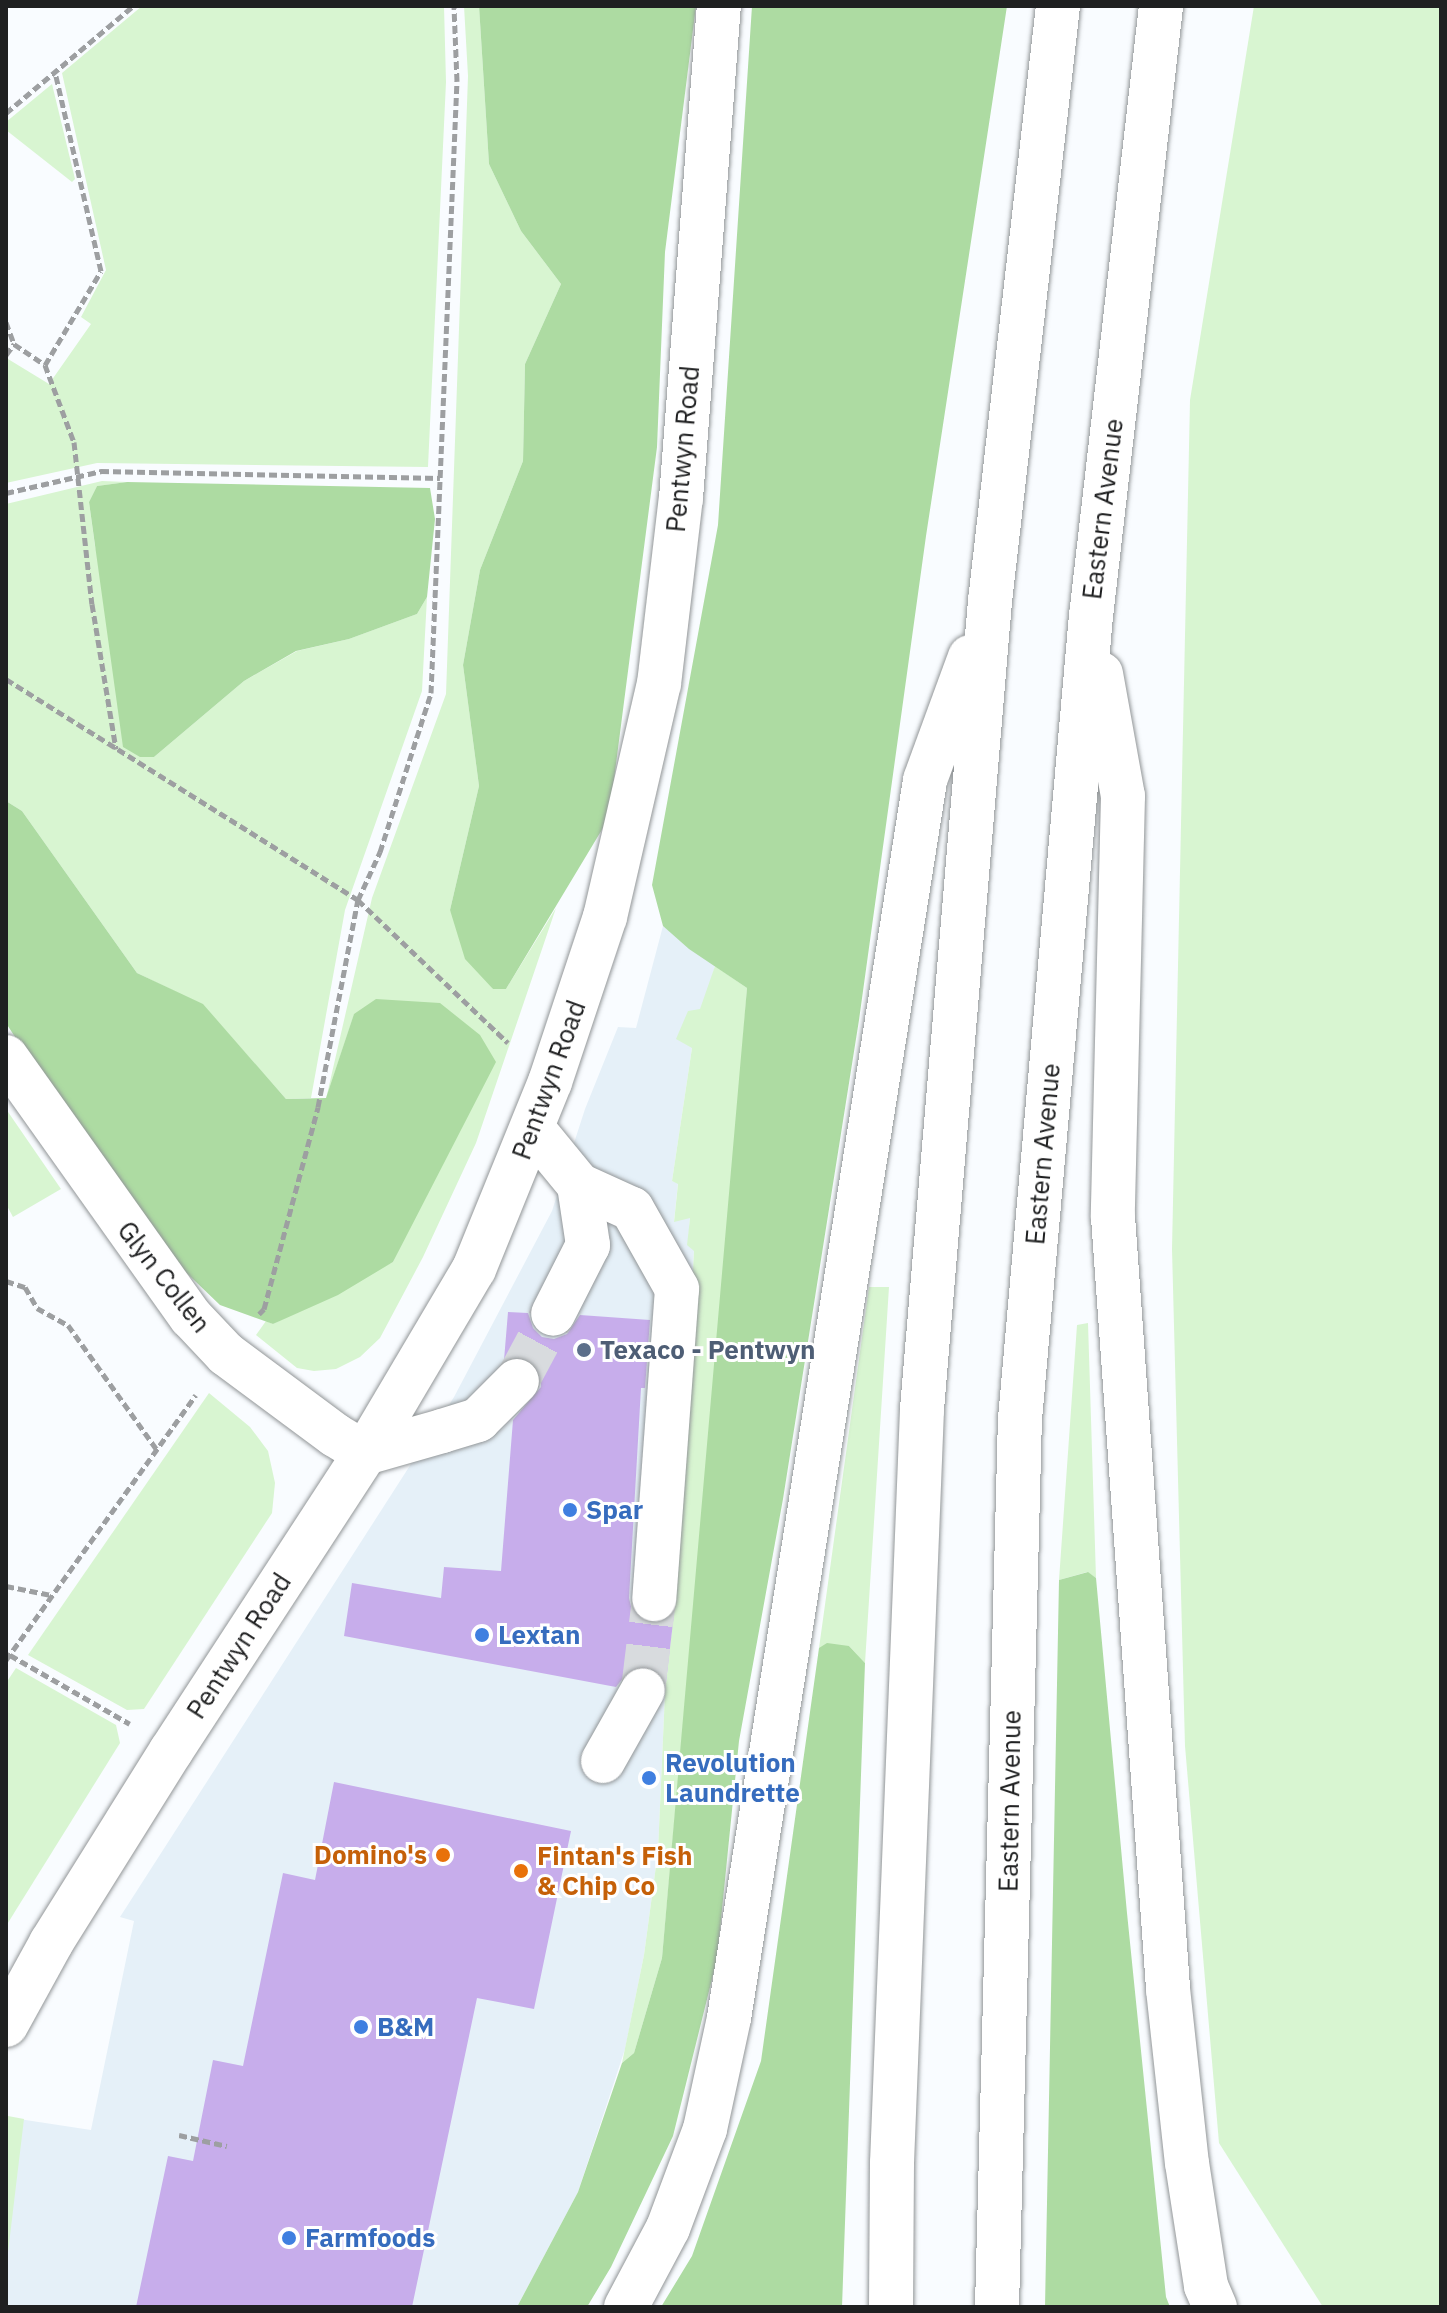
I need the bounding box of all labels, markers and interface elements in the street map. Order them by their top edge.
street label: Pentwyn Road [660,364,706,534]
street label: Eastern Avenue [1076,417,1130,601]
street label: Pentwyn Road [506,996,592,1164]
street label: Eastern Avenue [1020,1062,1066,1246]
street label: Glyn Collen [111,1215,217,1339]
place label: Texaco - Pentwyn [600,1334,816,1366]
marker: Texaco - Pentwyn [575,1341,593,1359]
place label: Spar [586,1494,643,1526]
marker: Spar [561,1501,579,1519]
street label: Pentwyn Road [180,1567,298,1725]
place label: Lextan [498,1619,581,1651]
marker: Lextan [473,1626,491,1644]
street label: Eastern Avenue [993,1710,1027,1892]
place label: Revolution Laundrette [665,1747,800,1808]
marker: Revolution Laundrette [640,1769,658,1787]
place label: Domino's [314,1839,427,1871]
place label: Fintan's Fish & Chip Co [537,1840,692,1902]
marker: Domino's [434,1846,452,1864]
marker: Fintan's Fish & Chip Co [512,1862,530,1880]
place label: B&M [377,2011,434,2043]
marker: B&M [352,2018,370,2036]
place label: Farmfoods [305,2222,435,2254]
marker: Farmfoods [280,2229,298,2247]

